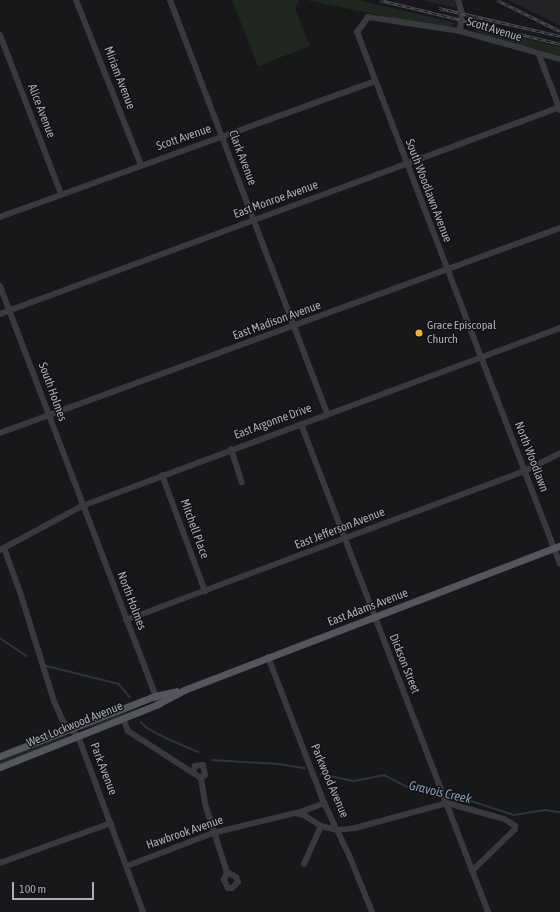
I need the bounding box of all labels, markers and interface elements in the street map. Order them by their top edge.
street label: Scott Avenue [465,15,523,45]
street label: Miriam Avenue [100,45,138,111]
street label: Alice Avenue [24,82,58,140]
street label: Scott Avenue [155,122,213,154]
street label: Clark Avenue [225,128,259,188]
street label: South Woodlawn Avenue [402,137,454,245]
street label: East Monroe Avenue [232,178,320,222]
street label: East Madison Avenue [231,298,323,344]
place label: Grace Episcopal Church [427,319,496,347]
marker: Grace Episcopal Church [414,328,424,338]
street label: South Holmes [35,361,69,423]
street label: East Argonne Drive [232,401,314,443]
street label: North Woodlawn [511,420,551,494]
street label: Mitchell Place [177,497,211,561]
street label: East Jefferson Avenue [293,505,387,553]
street label: North Holmes [113,570,149,632]
street label: East Adams Avenue [326,586,410,630]
street label: Dickson Street [386,632,422,696]
street label: West Lockwood Avenue [25,699,125,751]
street label: Park Avenue [86,741,120,797]
street label: Parkwood Avenue [307,742,351,820]
water label: Gravois Creek [407,778,473,808]
street label: Hawbrook Avenue [145,813,225,853]
scale bar [14,874,96,900]
text: 100 m [19,882,46,896]

